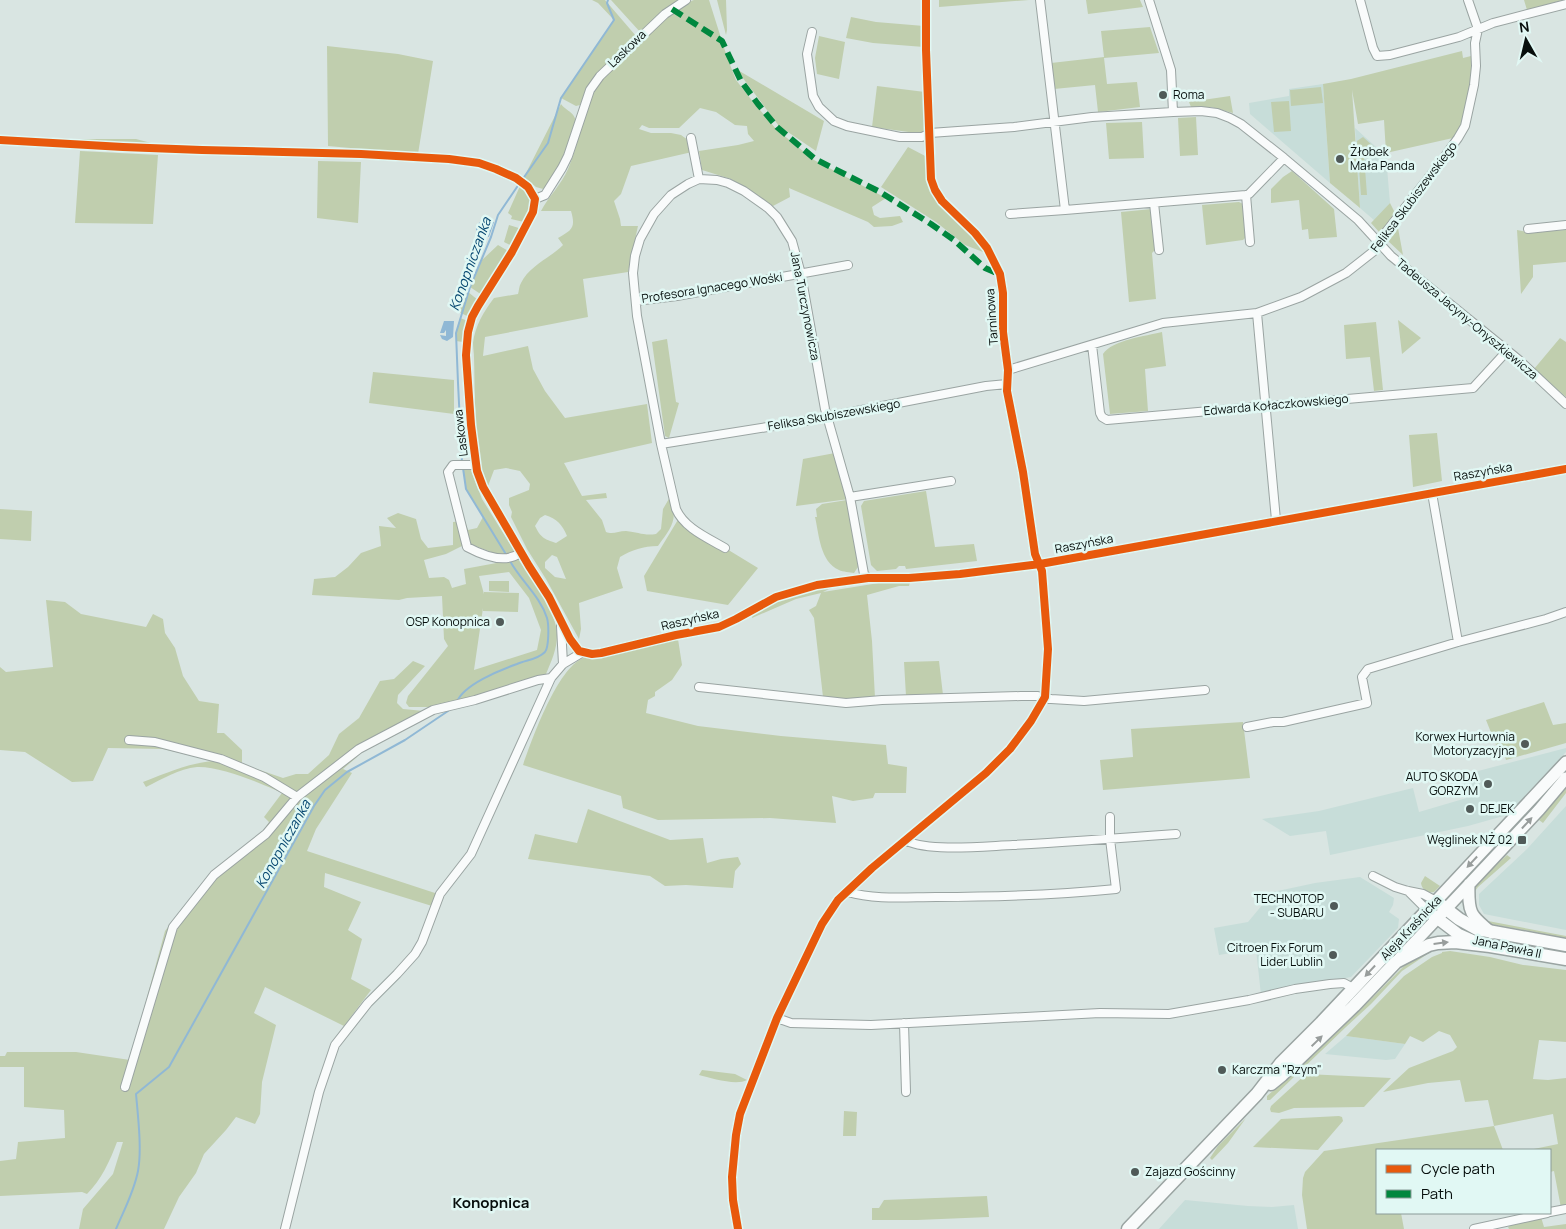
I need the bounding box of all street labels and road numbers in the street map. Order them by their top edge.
street label: Laskowa [604,26,650,71]
street label: Feliksa Skubiszewskiego [1366,138,1461,255]
street label: Jana Turczynowicza [787,250,824,362]
street label: Tadeusza Jacyny-Onyszkiewicza [1393,254,1542,383]
street label: Profesora Ignacego Wośki [640,268,784,307]
street label: Tarninowa [981,288,1002,346]
street label: Edwarda Kołaczkowskiego [1203,390,1349,419]
street label: Feliksa Skubiszewskiego [766,394,902,435]
street label: Laskowa [449,409,472,458]
street label: Raszyńska [1452,458,1513,485]
street label: Raszyńska [1053,530,1115,557]
street label: Raszyńska [659,605,721,634]
street label: Aleja Kraśnicka [1376,892,1445,964]
street label: Jana Pawła II [1471,931,1543,962]

